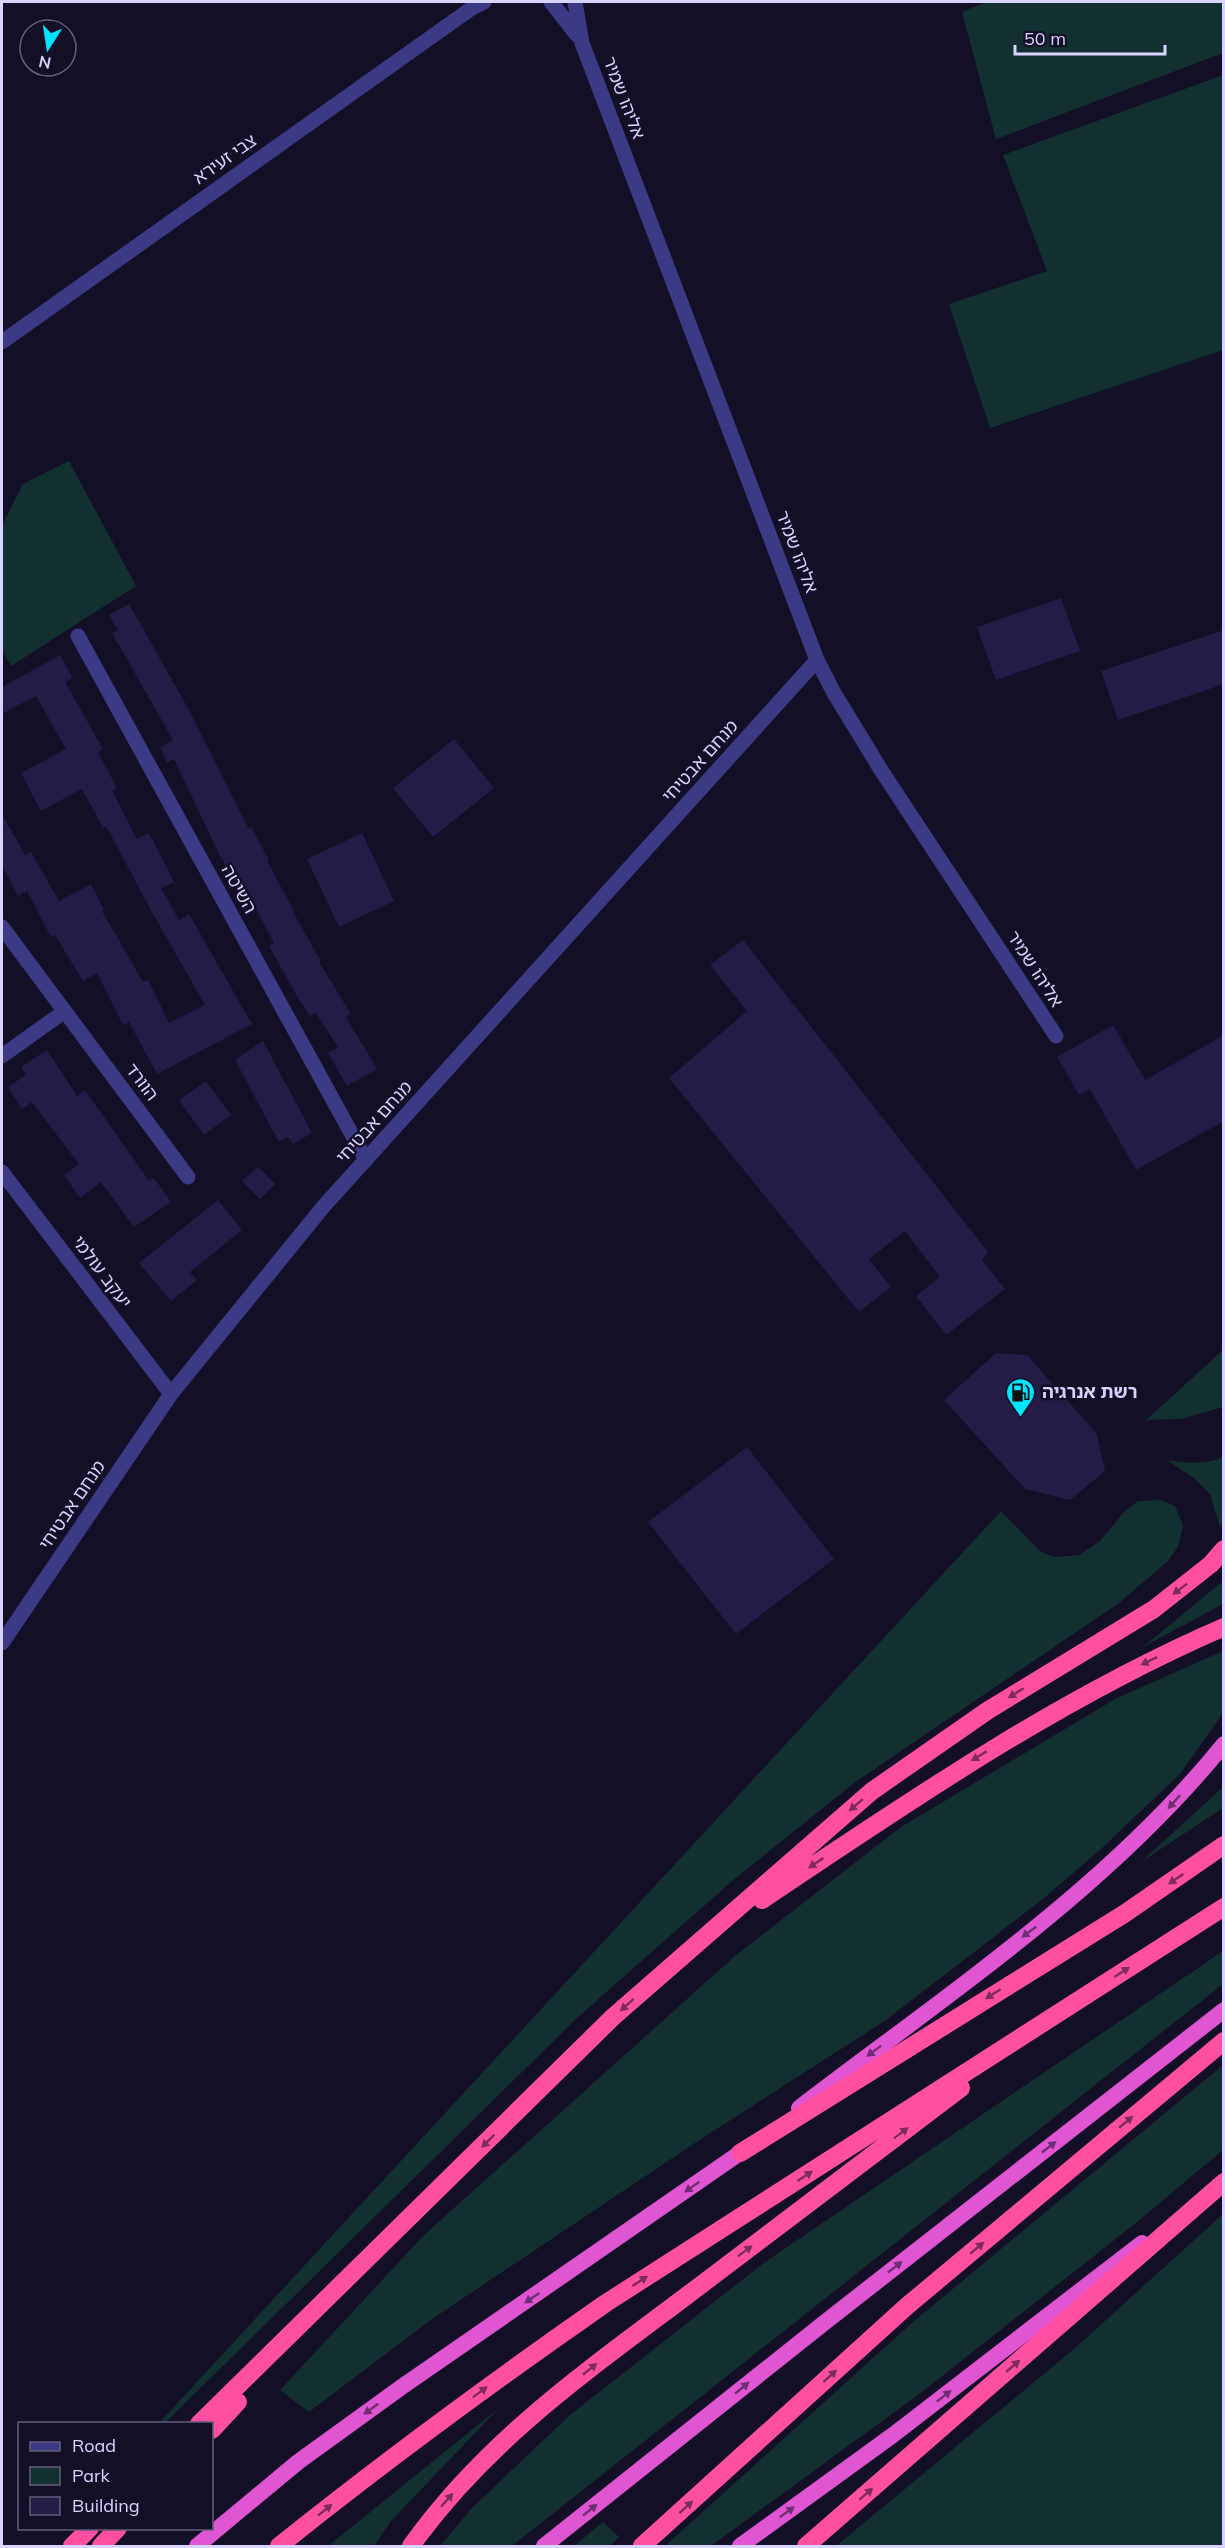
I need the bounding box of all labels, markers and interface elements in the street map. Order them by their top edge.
north arrow [18,18,78,78]
scale bar [1015,18,1165,56]
text: 50 m [1024,27,1066,50]
text: N [37,52,53,74]
street label: אליהו שמיר [598,53,651,142]
street label: צבי זעירא [189,128,261,189]
street label: אליהו שמיר [771,507,824,596]
street label: מנחם אבטיחי [657,715,743,807]
street label: השיטה [217,860,262,917]
street label: אליהו שמיר [1002,926,1069,1011]
street label: הוורד [121,1058,164,1105]
street label: מנחם אבטיחי [331,1076,417,1168]
street label: יעקב עולמי [68,1231,137,1313]
fuel station icon: רשת אנרגיה [1005,1376,1037,1418]
place label: רשת אנרגיה [1042,1380,1137,1403]
street label: מנחם אבטיחי [33,1455,110,1554]
one-way arrow [1173,1582,1188,1594]
one-way arrow [1141,1657,1158,1666]
one-way arrow [1008,1687,1024,1698]
one-way arrow [971,1751,987,1762]
one-way arrow [1168,1794,1181,1809]
one-way arrow [849,1798,864,1811]
one-way arrow [808,1858,824,1869]
one-way arrow [1168,1873,1184,1885]
one-way arrow [1021,1926,1037,1939]
one-way arrow [1114,1967,1130,1978]
one-way arrow [985,1989,1001,2000]
one-way arrow [620,1998,635,2012]
one-way arrow [866,2045,882,2057]
one-way arrow [1118,2116,1134,2129]
one-way arrow [893,2127,909,2140]
one-way arrow [482,2134,496,2148]
one-way arrow [1041,2141,1057,2154]
one-way arrow [796,2170,813,2181]
one-way arrow [684,2181,700,2192]
one-way arrow [969,2241,985,2254]
one-way arrow [737,2245,753,2257]
one-way arrow [887,2261,903,2274]
one-way arrow [632,2275,648,2287]
one-way arrow [524,2292,540,2304]
one-way arrow [1005,2360,1020,2373]
one-way arrow [582,2362,598,2375]
one-way arrow [822,2370,837,2383]
one-way arrow [734,2382,750,2395]
one-way arrow [472,2385,488,2398]
one-way arrow [936,2390,951,2402]
one-way arrow [364,2403,380,2415]
legend [18,2422,213,2530]
text: Road [72,2434,116,2457]
text: Park [72,2464,111,2487]
one-way arrow [858,2488,873,2501]
one-way arrow [440,2493,453,2508]
text: Building [72,2494,140,2517]
one-way arrow [678,2501,693,2514]
one-way arrow [317,2503,333,2516]
one-way arrow [582,2504,597,2517]
one-way arrow [779,2506,795,2518]

